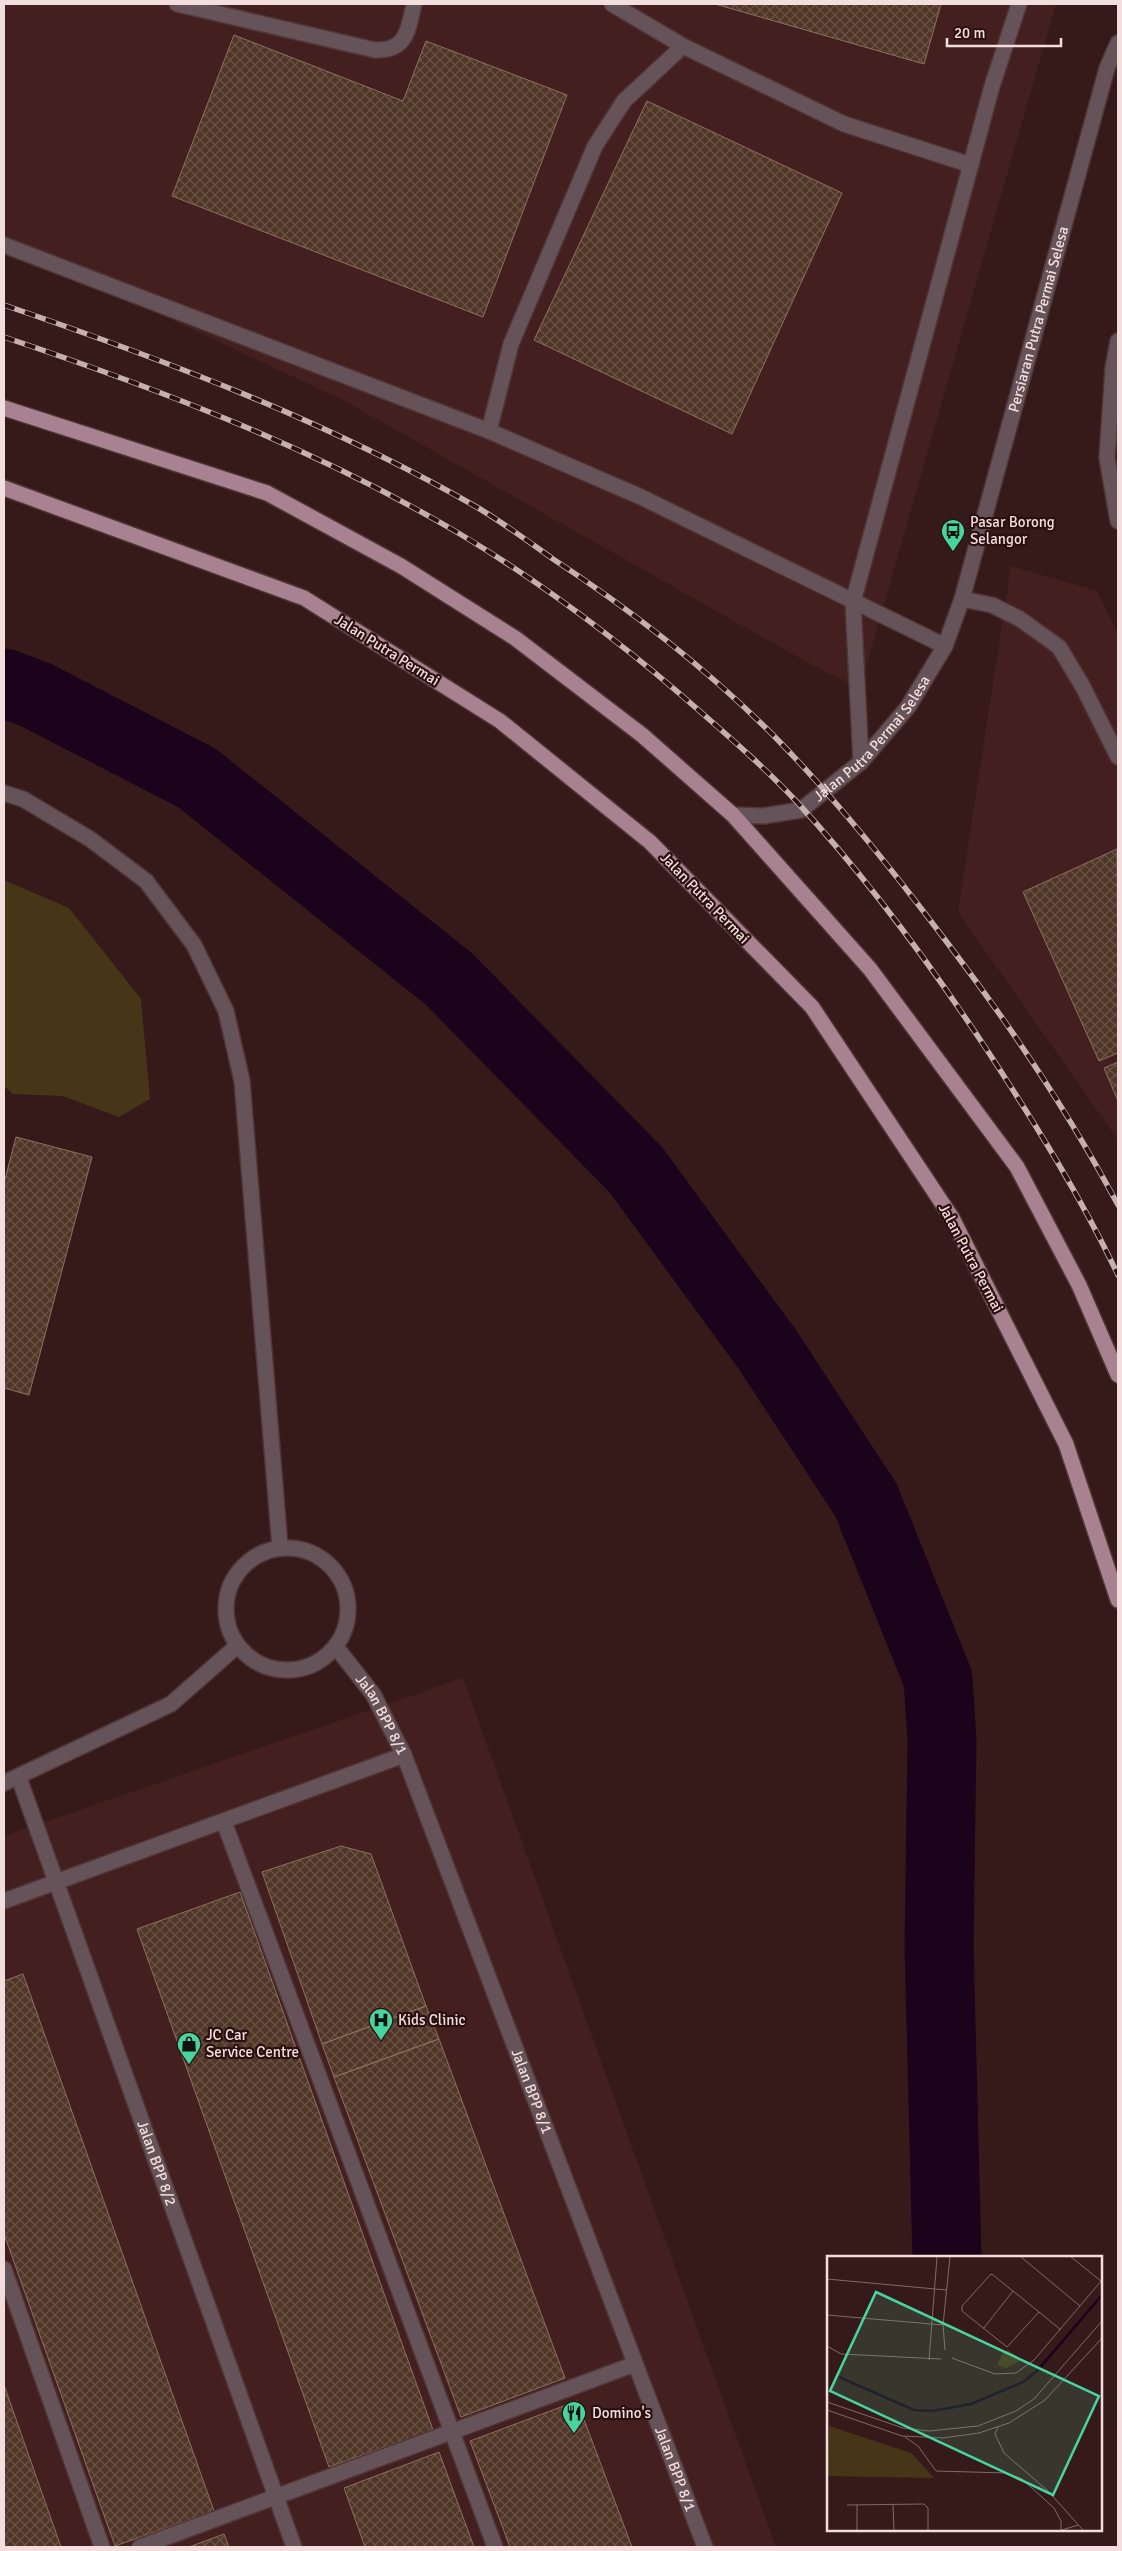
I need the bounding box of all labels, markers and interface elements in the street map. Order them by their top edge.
scale bar [947,15,1061,47]
text: 20 m [954,24,985,42]
street label: Persiaran Putra Permai Selesa [1004,224,1072,414]
place label: Pasar Borong Selangor [970,513,1055,548]
bus stop icon: Pasar Borong Selangor [940,518,966,552]
street label: Jalan Putra Permai [331,610,443,690]
street label: Jalan Putra Permai Selesa [810,672,934,805]
street label: Jalan Putra Permai [657,848,753,948]
street label: Jalan Putra Permai [935,1201,1007,1315]
street label: Jalan BPP 8/1 [352,1671,411,1758]
hospital icon: Kids Clinic [368,2007,394,2041]
place label: Kids Clinic [398,2011,466,2029]
place label: JC Car Service Centre [206,2026,299,2061]
shop icon: JC Car Service Centre [176,2031,202,2065]
street label: Jalan BPP 8/1 [507,2046,556,2136]
street label: Jalan BPP 8/2 [133,2118,180,2208]
inset map [827,2256,1102,2531]
restaurant icon: Domino's [561,2400,587,2434]
place label: Domino's [592,2404,652,2422]
street label: Jalan BPP 8/1 [651,2424,700,2514]

